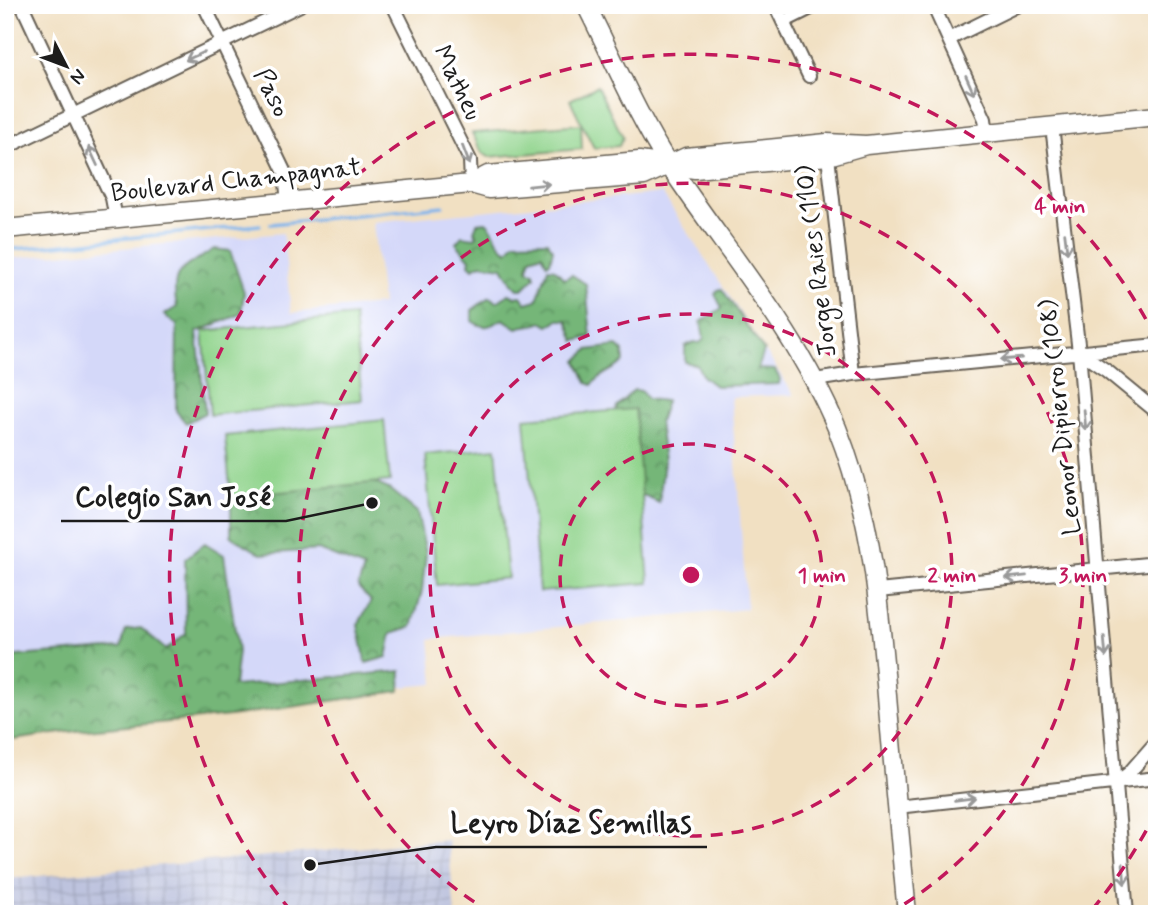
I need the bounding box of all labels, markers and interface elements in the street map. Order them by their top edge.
north arrow [32,32,102,102]
street label: Matheu [424,40,490,126]
one-way arrow [185,50,206,63]
text: N [64,63,91,89]
street label: Paso [245,63,297,123]
one-way arrow [964,74,977,96]
one-way arrow [461,143,473,165]
one-way arrow [86,146,99,167]
street label: Boulevard Champagnat [109,151,363,211]
street label: Jorge Raies (110) [788,163,848,359]
one-way arrow [527,178,549,191]
text: 4 min [1034,193,1086,221]
one-way arrow [1059,231,1072,254]
street label: Leonor Dipierro (108) [1032,297,1090,537]
one-way arrow [1000,353,1023,366]
one-way arrow [1079,409,1092,431]
callout: Colegio San José [61,472,286,521]
text: Colegio San José [75,480,271,520]
text: 1 min [798,562,846,590]
text: 2 min [927,562,977,590]
text: 3 min [1059,562,1107,590]
centre of rings [679,563,703,587]
one-way arrow [1005,571,1028,584]
one-way arrow [1099,635,1112,658]
one-way arrow [953,793,976,806]
callout: Leyro Díaz Semillas [436,798,707,847]
text: Leyro Díaz Semillas [451,806,691,843]
one-way arrow [1118,862,1131,884]

